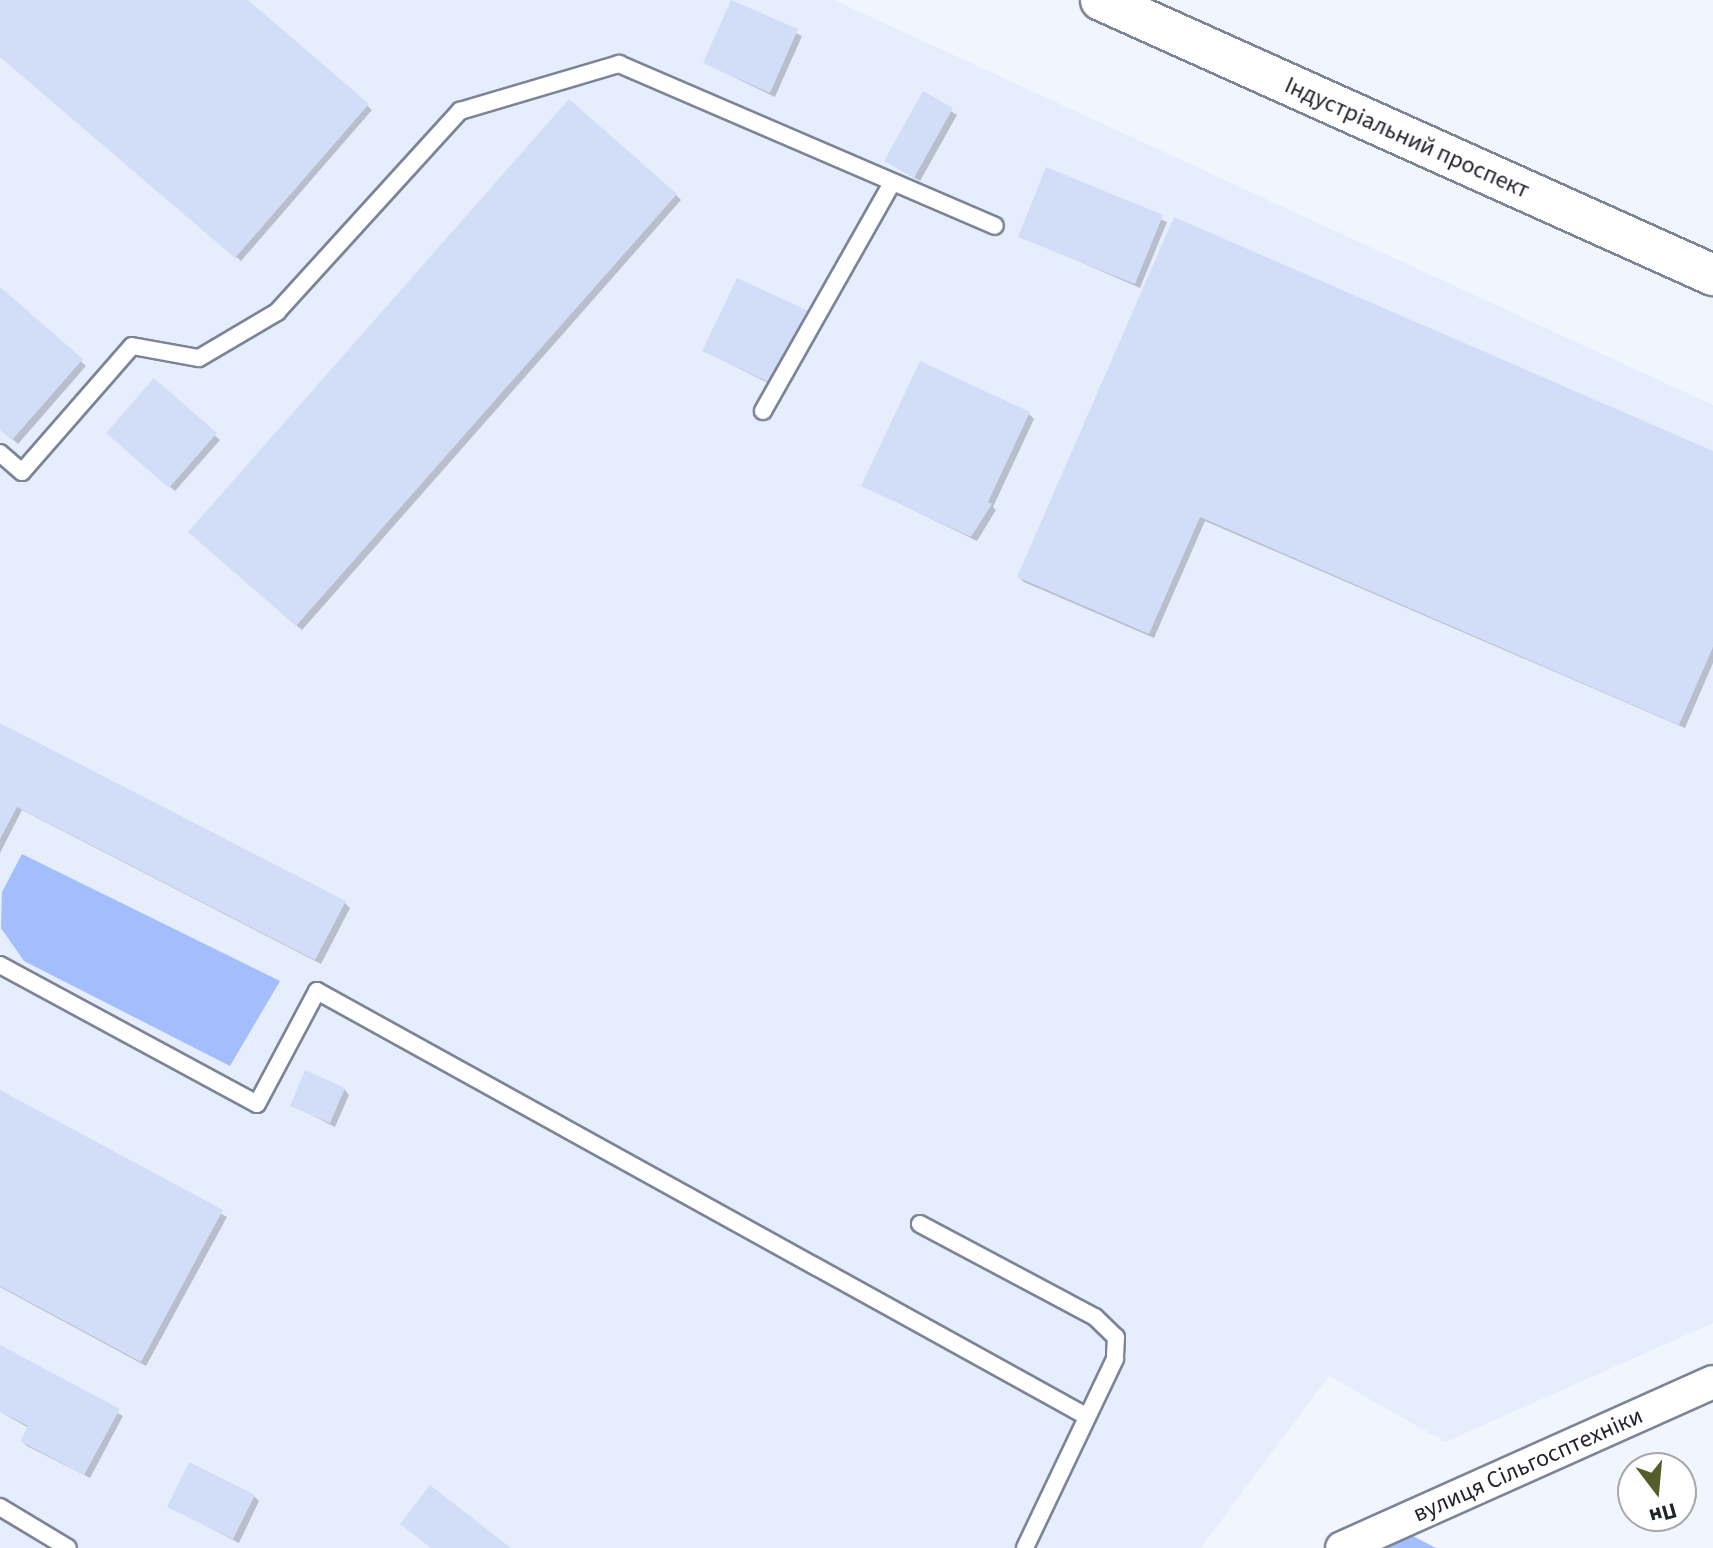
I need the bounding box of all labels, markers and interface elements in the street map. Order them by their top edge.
street label: Індустріальний проспект [1280,71,1534,205]
street label: вулиця Сільгосптехніки [1409,1401,1647,1529]
north arrow [1617,1452,1697,1532]
text: Пн [1645,1494,1681,1532]

